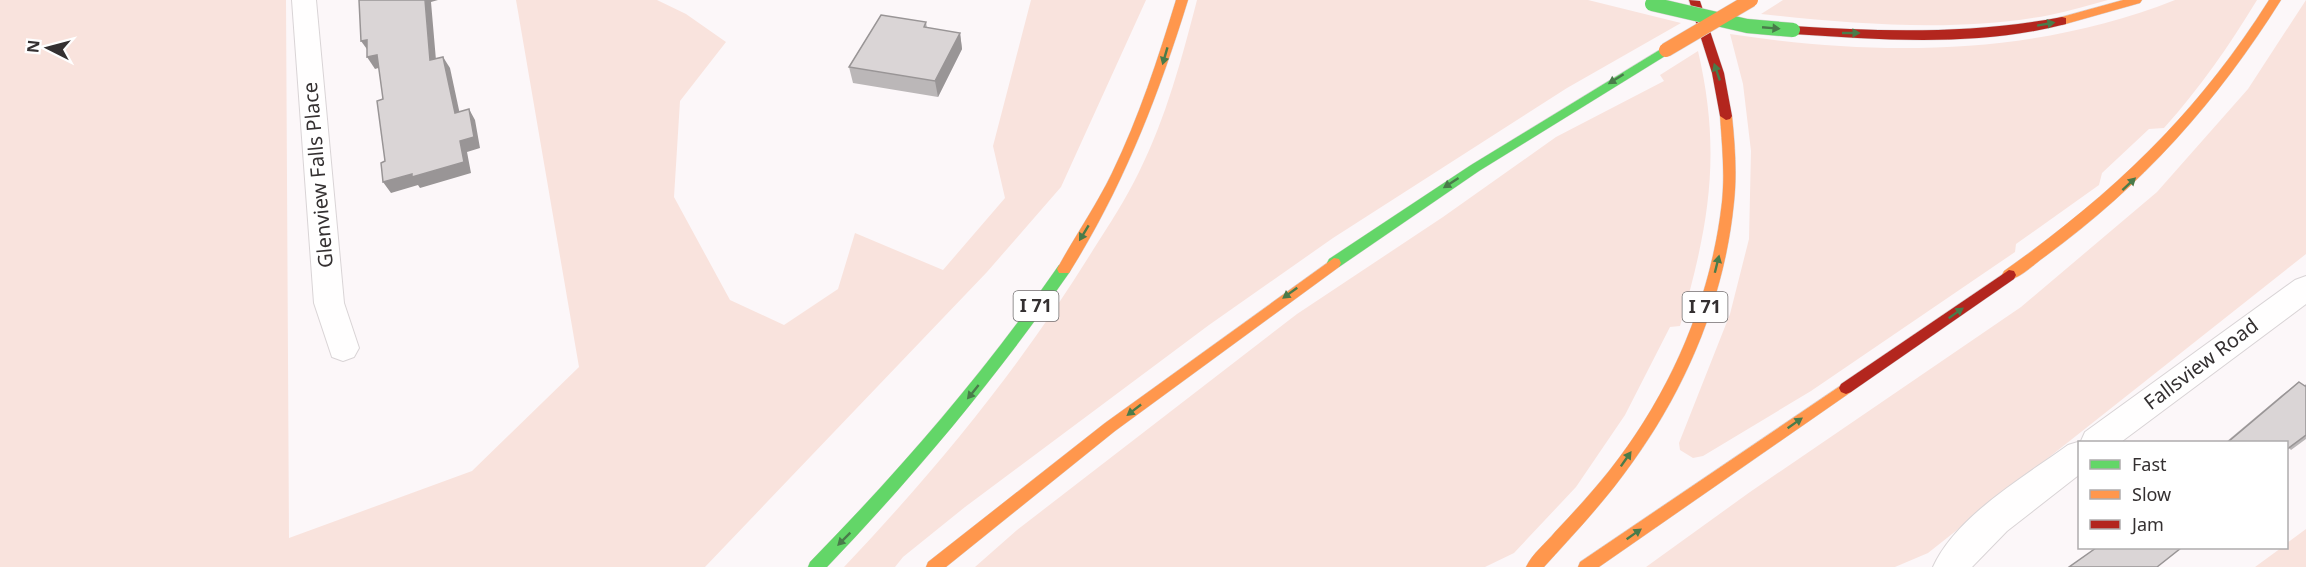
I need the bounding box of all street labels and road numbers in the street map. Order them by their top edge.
street label: Glenview Falls Place [296,81,339,269]
road number: I 71 [1014,291,1058,321]
road number: I 71 [1682,292,1728,322]
street label: Fallsview Road [2138,312,2263,416]

